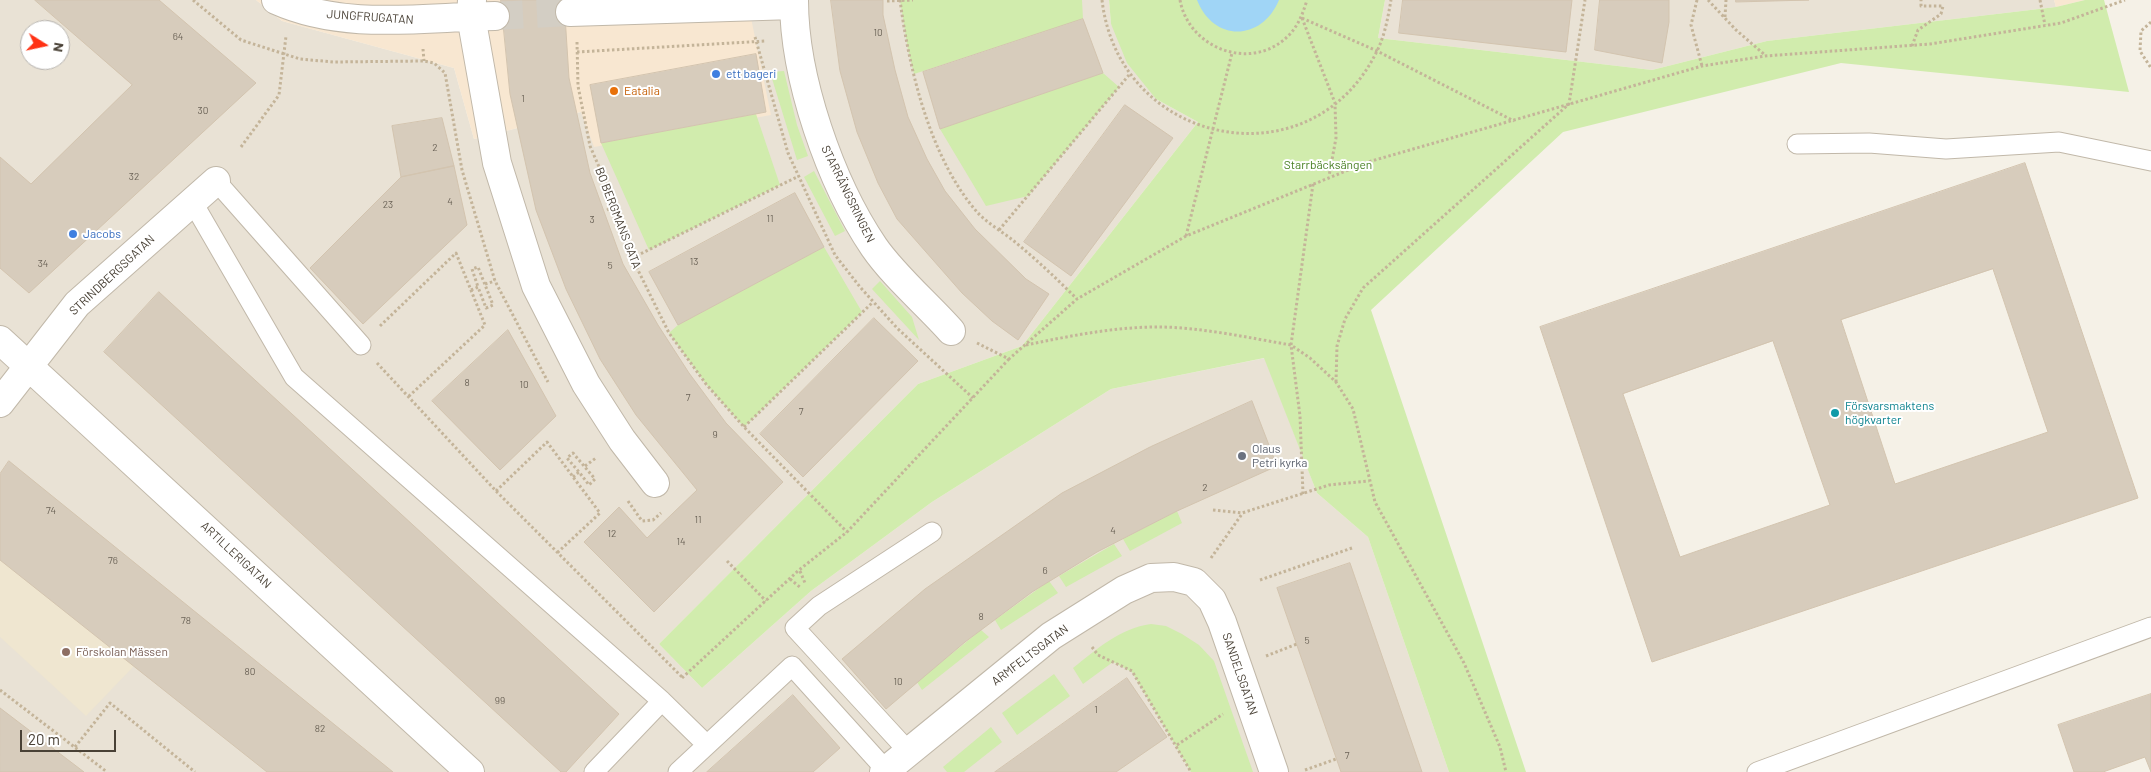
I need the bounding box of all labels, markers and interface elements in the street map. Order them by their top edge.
street label: JUNGFRUGATAN [326,7,414,27]
north arrow [20,20,70,70]
house number: 10 [873,27,883,39]
house number: 64 [173,31,183,43]
text: N [50,41,68,54]
place label: ett bageri [726,67,776,81]
marker: ett bageri [710,68,722,80]
place label: Eatalia [624,84,660,98]
marker: Eatalia [608,85,620,97]
house number: 1 [521,93,525,105]
house number: 30 [198,105,208,117]
house number: 2 [432,142,438,154]
street label: STARRÄNGSRINGEN [818,143,878,245]
park label: Starrbäcksängen [1284,158,1372,172]
street label: BO BERGMANS GATA [592,165,644,271]
house number: 32 [129,171,139,183]
house number: 4 [447,196,453,208]
house number: 23 [383,199,393,211]
house number: 11 [766,213,774,225]
house number: 3 [589,214,595,226]
place label: Jacobs [83,227,121,241]
marker: Jacobs [67,228,79,240]
street label: STRINDBERGSGATAN [66,232,158,318]
house number: 13 [690,256,698,268]
house number: 34 [38,258,48,270]
house number: 5 [607,260,613,272]
house number: 8 [464,377,470,389]
house number: 10 [519,379,529,391]
house number: 7 [686,392,690,404]
place label: Försvarsmaktens högkvarter [1845,399,1934,427]
house number: 7 [799,406,803,418]
marker: Försvarsmaktens högkvarter [1829,407,1841,419]
house number: 9 [712,429,718,441]
place label: Olaus Petri kyrka [1252,442,1307,470]
marker: Olaus Petri kyrka [1236,450,1248,462]
house number: 2 [1202,482,1208,494]
house number: 74 [46,505,56,517]
house number: 11 [694,514,702,526]
street label: ARTILLERIGATAN [198,519,274,591]
house number: 4 [1110,525,1116,537]
house number: 12 [608,528,616,540]
house number: 14 [676,536,686,548]
house number: 76 [108,555,118,567]
house number: 6 [1042,565,1048,577]
house number: 8 [978,611,984,623]
house number: 78 [181,615,191,627]
street label: ARMFELTSGATAN [989,622,1071,688]
street label: SANDELSGATAN [1219,631,1261,717]
house number: 5 [1304,635,1310,647]
place label: Förskolan Mässen [76,645,168,659]
marker: Förskolan Mässen [60,646,72,658]
house number: 80 [245,666,255,678]
house number: 10 [893,676,903,688]
house number: 99 [495,695,505,707]
house number: 1 [1094,704,1098,716]
scale bar [22,720,119,752]
house number: 82 [315,723,325,735]
text: 20 m [28,730,60,748]
house number: 7 [1345,750,1349,762]

